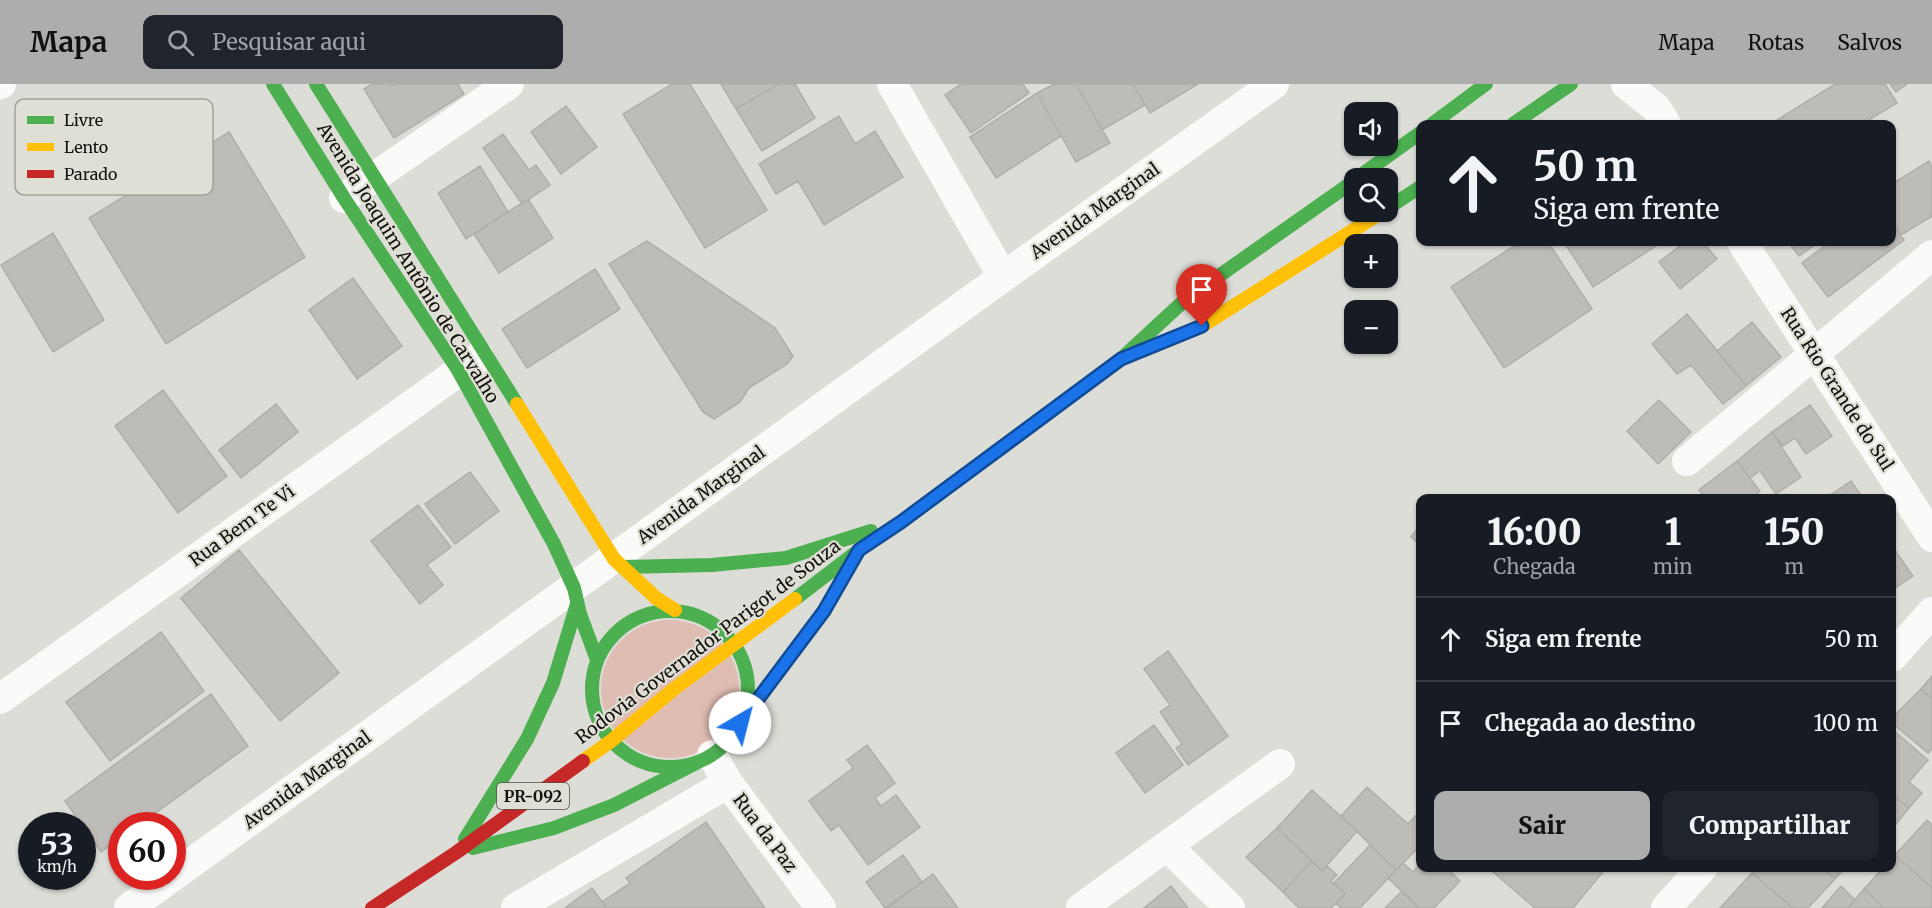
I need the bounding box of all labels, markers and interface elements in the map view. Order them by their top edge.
search box [143,15,563,69]
text: Mapa [30,24,107,60]
icon: search [164,26,197,59]
text: Pesquisar aqui [212,28,366,56]
text: Mapa [1658,29,1715,56]
text: Rotas [1748,29,1804,56]
text: Salvos [1837,29,1902,56]
legend [15,99,213,195]
map controls [1344,102,1398,354]
button: sound [1344,102,1398,156]
text: Livre [64,110,103,130]
street label: Avenida Joaquim Antônio de Carvalho [312,117,505,407]
text: Lento [64,137,108,157]
text: 50 m [1533,140,1637,192]
icon: ahead [1434,144,1512,222]
street label: Avenida Marginal [1025,157,1164,264]
text: Parado [64,164,117,184]
button: search [1344,168,1398,222]
text: Siga em frente [1533,192,1719,226]
button: + [1344,234,1398,288]
pin [1176,264,1227,326]
icon: arrive [1185,273,1218,306]
button: − [1344,300,1398,354]
street label: Rua Rio Grande do Sul [1776,303,1899,475]
street label: Avenida Marginal [631,440,770,549]
street label: Rua Bem Te Vi [184,479,299,572]
text: 16:00 [1487,510,1582,555]
text: 1 [1664,510,1681,555]
text: 150 [1764,510,1825,555]
street label: Rodovia Governador Parigot de Souza [571,534,845,749]
text: Chegada [1493,554,1576,579]
text: min [1653,554,1693,579]
text: m [1784,554,1804,579]
icon: ahead [1434,623,1467,656]
text: Siga em frente [1485,625,1641,653]
text: 50 m [1824,625,1878,653]
position arrow [708,691,772,755]
icon: arrive [1434,707,1467,740]
text: Chegada ao destino [1485,709,1695,737]
text: 100 m [1813,709,1878,737]
street label: Avenida Marginal [237,725,376,834]
road number: PR-092 [497,783,569,809]
street label: Rua da Paz [728,789,803,877]
button: Sair [1434,791,1650,860]
button: Compartilhar [1662,791,1878,860]
speed limit sign: 60 [108,812,186,890]
text: 53 [40,825,74,863]
text: km/h [37,857,77,876]

